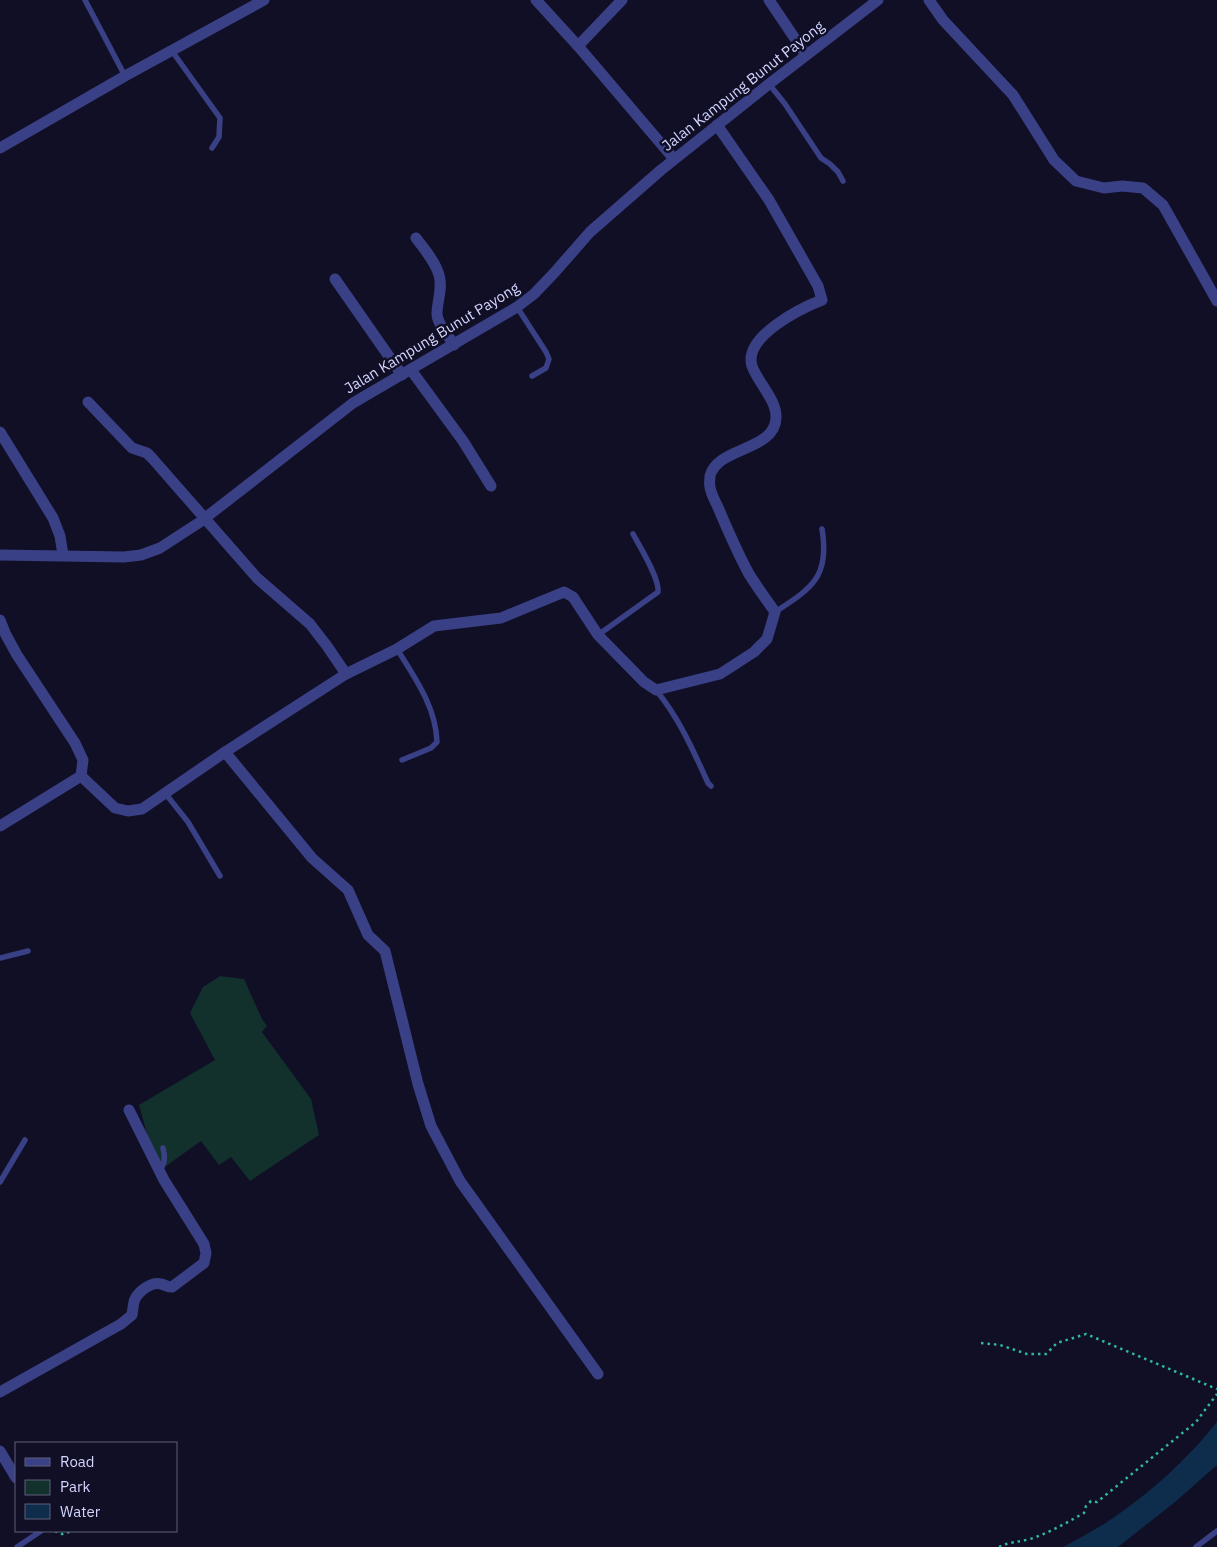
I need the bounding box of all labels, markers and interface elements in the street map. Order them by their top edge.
street label: Jalan Kampung Bunut Payong [658,16,828,155]
street label: Jalan Kampung Bunut Payong [341,278,523,397]
legend [15,1442,178,1532]
text: Road [60,1452,95,1471]
text: Park [60,1477,90,1496]
text: Water [60,1502,101,1521]

